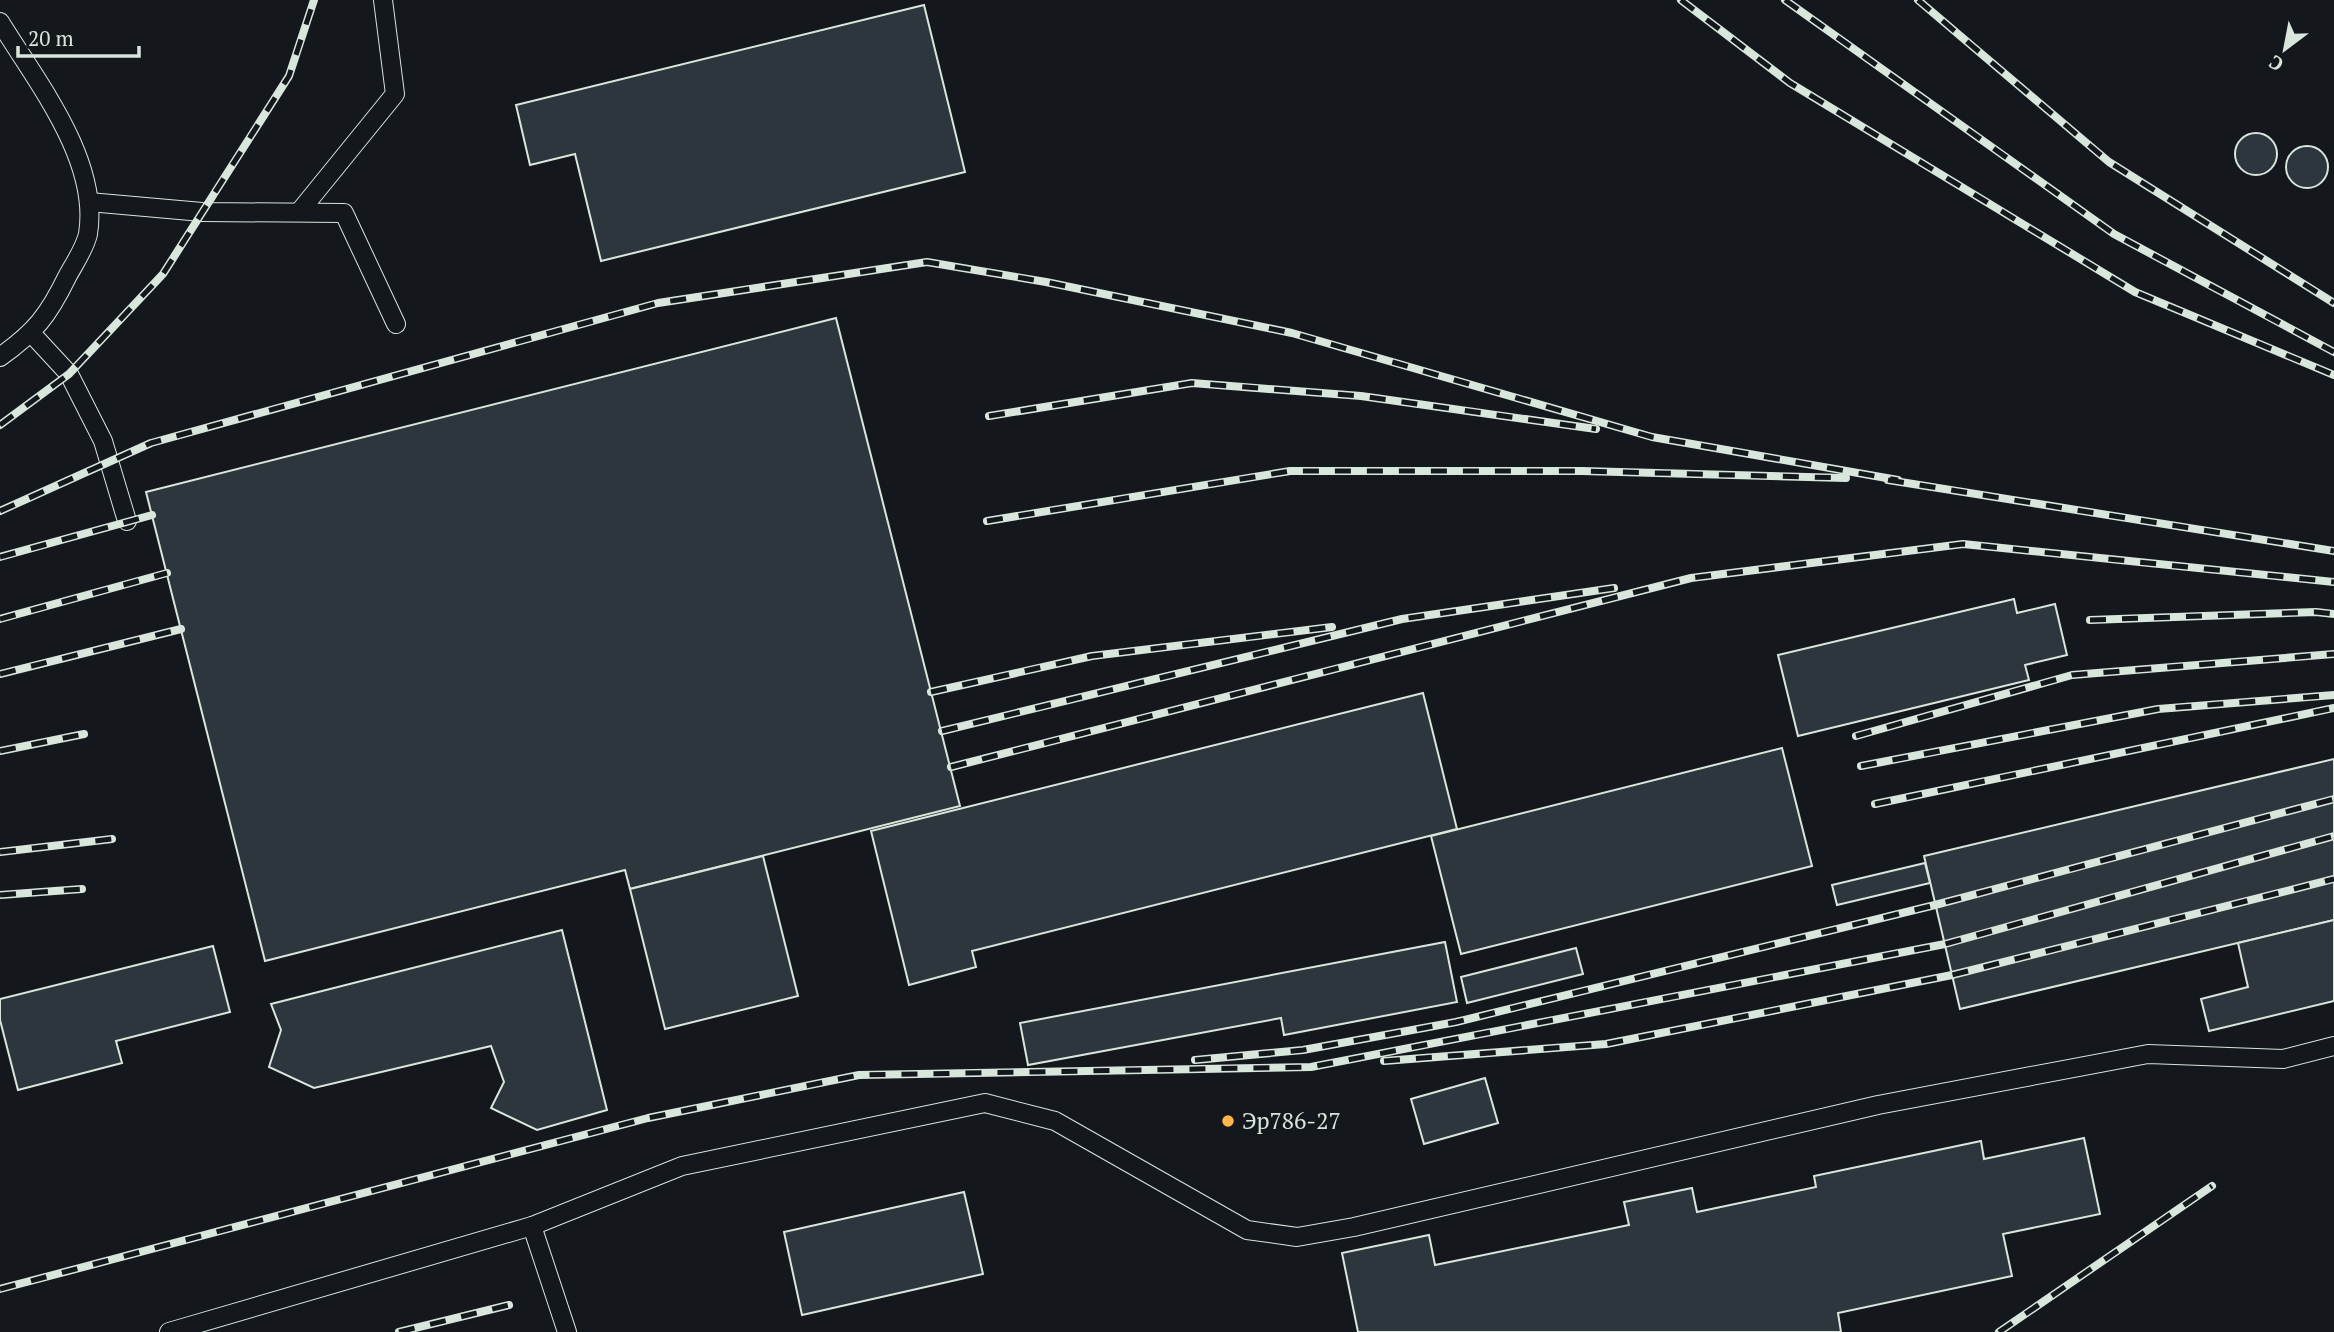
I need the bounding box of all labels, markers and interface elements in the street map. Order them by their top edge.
scale bar [18,14,138,58]
north arrow [2250,14,2320,84]
text: 20 m [28,24,74,52]
text: С [2264,50,2288,78]
place label: Эр786-27 [1242,1105,1341,1136]
marker: Эр786-27 [1220,1113,1236,1129]

